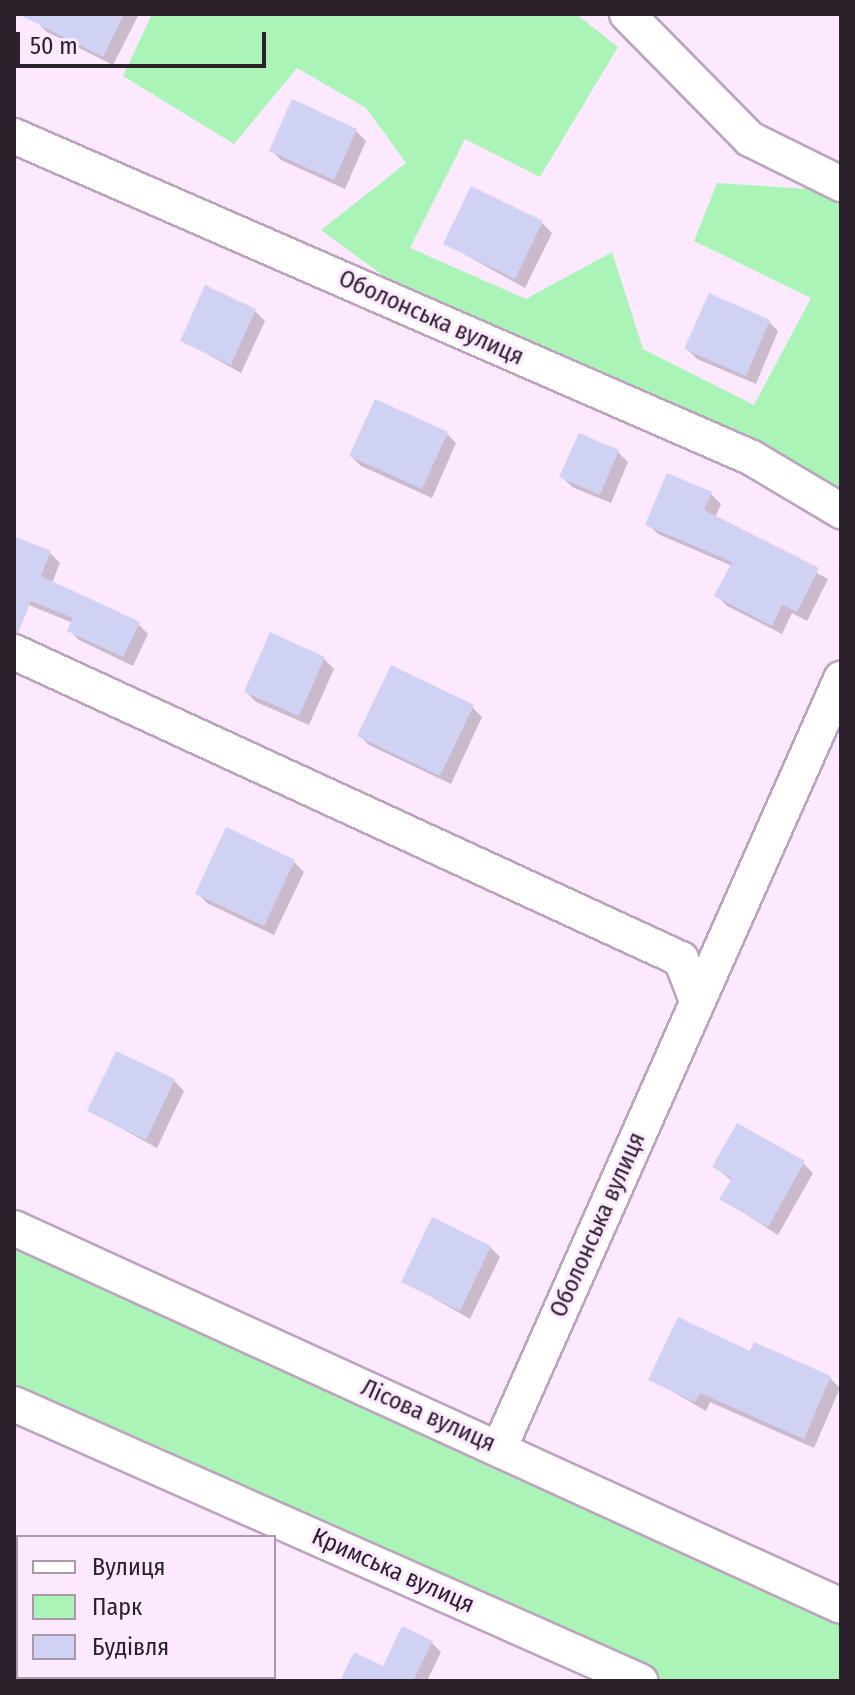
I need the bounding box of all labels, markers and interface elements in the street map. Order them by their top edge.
scale bar [20,16,270,66]
text: 50 m [30,32,78,60]
street label: Оболонська вулиця [334,264,528,372]
street label: Оболонська вулиця [544,1128,652,1322]
street label: Лісова вулиця [356,1374,500,1458]
street label: Кримська вулиця [307,1522,479,1620]
legend [16,1535,276,1679]
text: Вулиця [92,1553,165,1581]
text: Парк [92,1593,142,1621]
text: Будівля [92,1633,169,1661]

